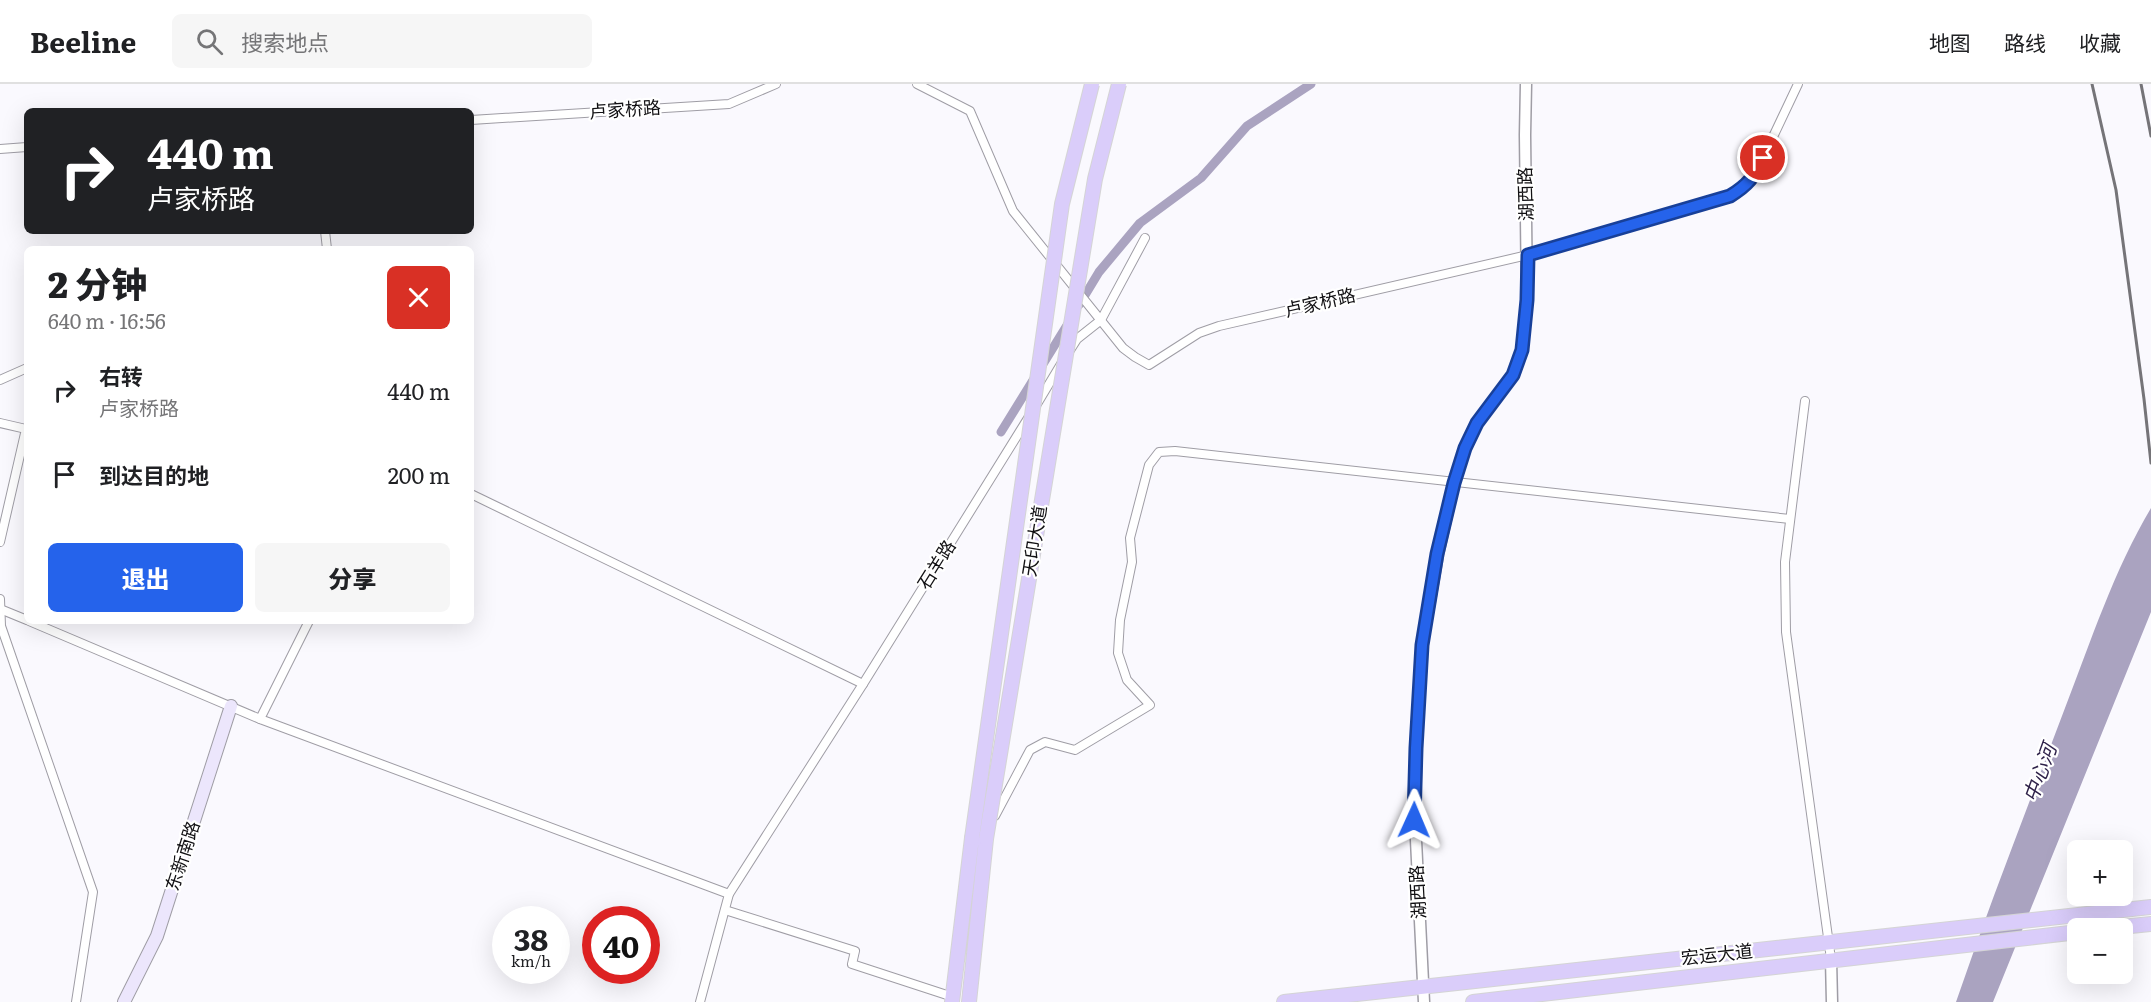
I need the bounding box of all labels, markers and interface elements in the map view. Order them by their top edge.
search box [172,14,592,68]
text: Beeline [30,20,136,62]
icon: search [193,25,226,58]
text: 搜索地点 [241,25,329,58]
text: 地图 [1929,26,1971,57]
text: 路线 [2004,26,2046,57]
text: 收藏 [2079,26,2121,57]
street label: 卢家桥路 [588,93,662,124]
text: 440 m [147,120,274,182]
icon: right [48,132,126,210]
pin [1737,132,1788,183]
icon: arrive [1746,141,1779,174]
street label: 湖西路 [1510,167,1539,222]
text: 卢家桥路 [147,177,255,217]
text: 2 分钟 [48,256,147,309]
button: close [387,266,450,329]
street label: 卢家桥路 [1282,280,1358,323]
text: 640 m · 16:56 [48,305,166,335]
text: 右转 [99,359,143,392]
icon: right [48,374,81,407]
text: 440 m [387,374,450,407]
text: 卢家桥路 [99,392,179,422]
icon: arrive [48,458,81,491]
text: 到达目的地 [99,458,209,491]
text: 200 m [388,458,450,491]
street label: 天印大道 [1015,503,1052,578]
street label: 石羊路 [910,534,961,594]
button: 退出 [48,543,243,612]
button: 分享 [255,543,450,612]
water label: 中心河 [2014,735,2064,806]
position arrow [1382,788,1446,852]
street label: 东新南路 [158,817,206,894]
map controls [2067,840,2133,984]
button: + [2067,840,2133,906]
street label: 湖西路 [1402,864,1431,920]
speed limit sign: 40 [582,906,660,984]
text: 38 [514,916,548,960]
button: − [2067,918,2133,984]
street label: 宏运大道 [1680,936,1754,971]
text: km/h [511,949,551,972]

